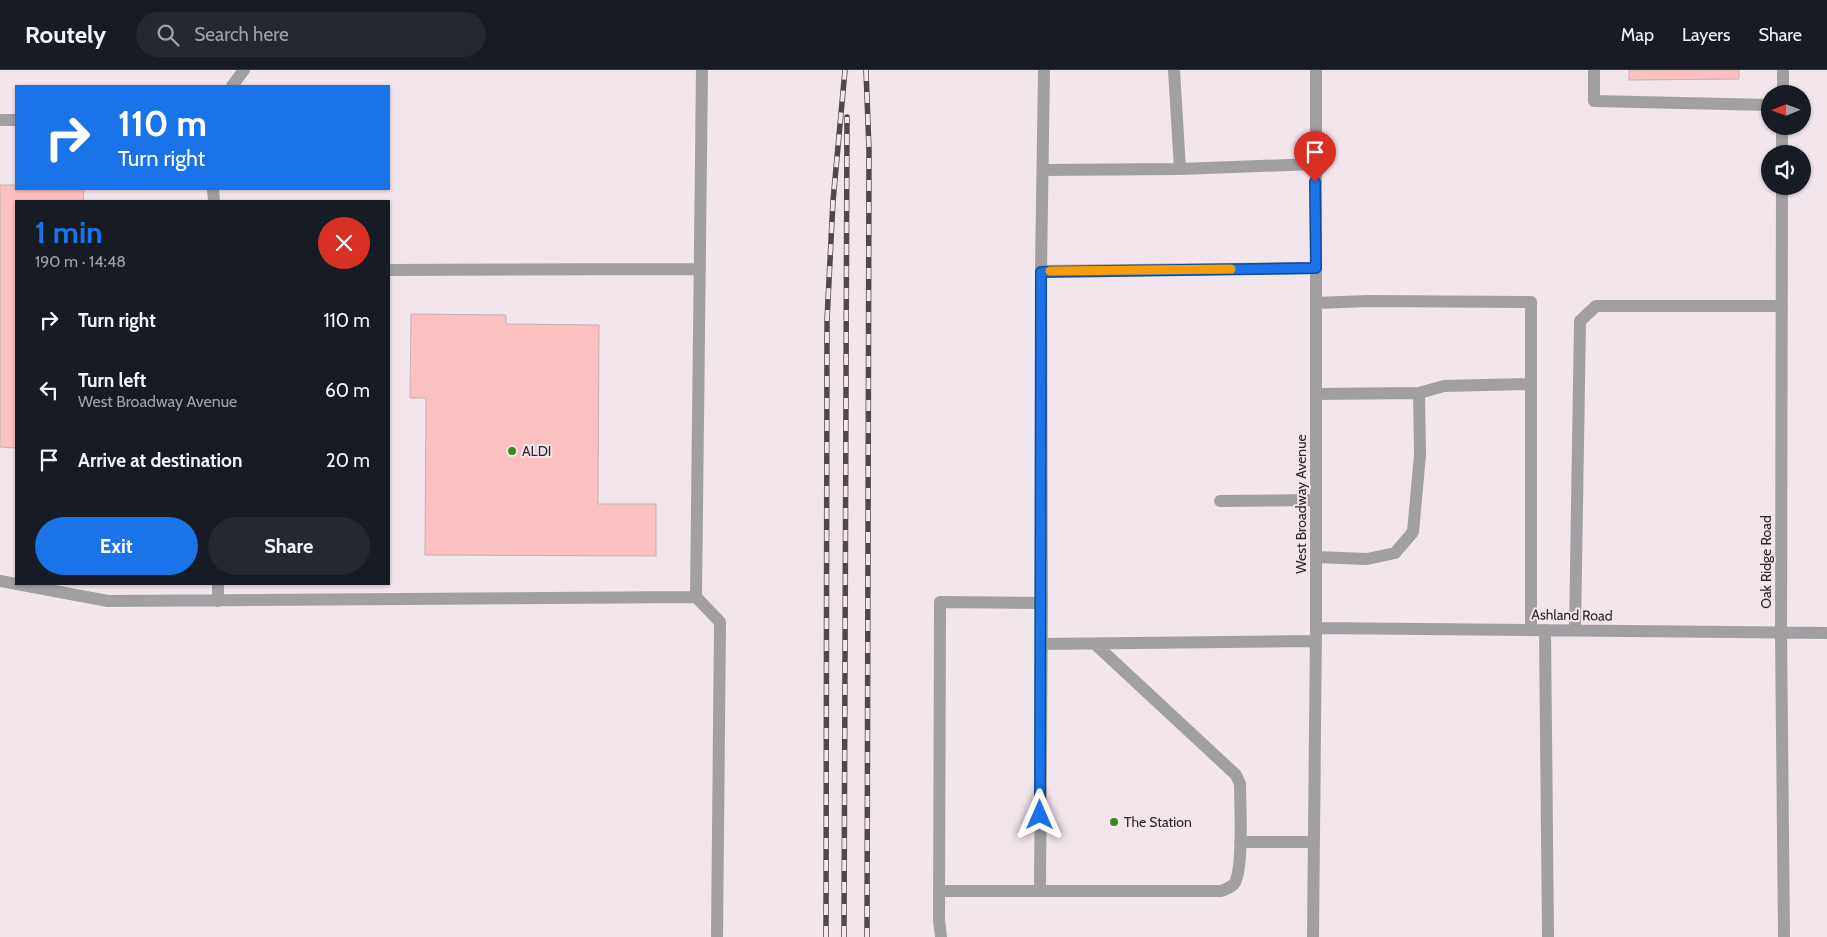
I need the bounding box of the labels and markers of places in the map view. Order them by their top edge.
pin [1294,131,1336,182]
place label: ALDI [522,442,551,460]
marker: ALDI [506,445,518,457]
place label: The Station [1124,813,1192,831]
marker: The Station [1108,816,1120,828]

